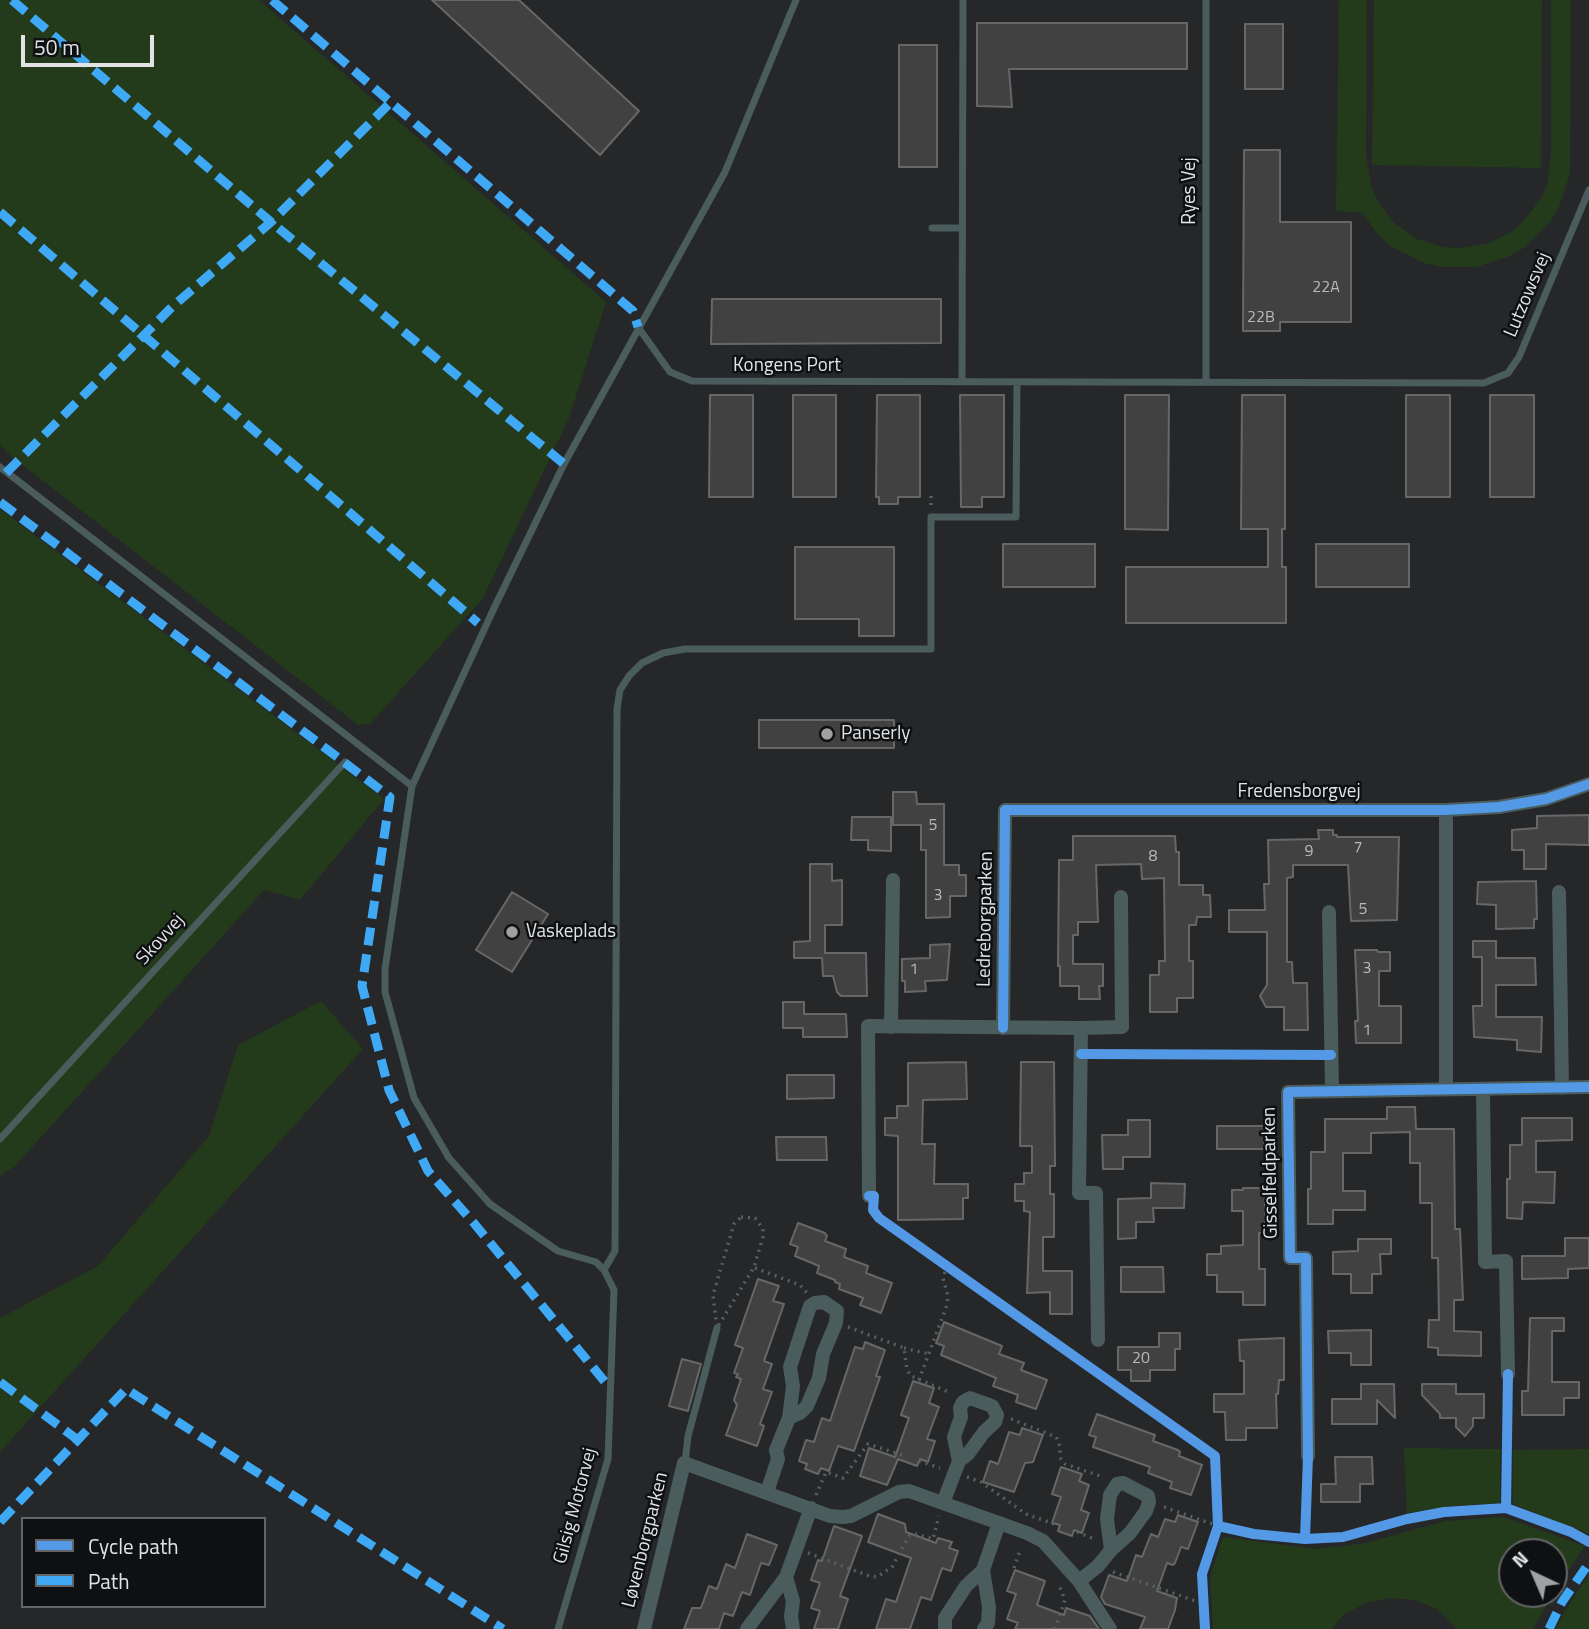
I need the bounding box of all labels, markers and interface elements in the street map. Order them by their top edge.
scale bar [24,21,158,65]
text: 50 m [34,31,80,63]
street label: Ryes Vej [1179,157,1201,225]
street label: Lutzowsvej [1500,249,1556,341]
house number: 22A [1312,278,1340,298]
house number: 22B [1247,308,1275,328]
street label: Kongens Port [733,355,841,377]
place label: Panserly [841,723,910,745]
marker: Panserly [819,726,835,742]
street label: Fredensborgvej [1237,781,1361,803]
house number: 5 [929,816,937,836]
house number: 7 [1354,838,1362,858]
house number: 9 [1305,842,1313,862]
house number: 8 [1149,847,1157,867]
street label: Ledreborgparken [973,851,999,987]
house number: 3 [934,886,942,906]
house number: 5 [1359,900,1367,920]
street label: Skovvej [132,910,190,970]
place label: Vaskeplads [526,921,616,943]
marker: Vaskeplads [504,924,520,940]
house number: 3 [1363,959,1371,979]
house number: 1 [910,960,918,980]
house number: 1 [1363,1021,1371,1041]
street label: Gisselfeldparken [1258,1107,1284,1239]
house number: 20 [1132,1349,1150,1369]
street label: Gilsig Motorvej [550,1446,602,1566]
street label: Løvenborgparken [618,1470,674,1610]
legend [21,1517,266,1608]
text: Cycle path [88,1530,179,1562]
north arrow [1498,1538,1568,1608]
text: N [1505,1544,1534,1574]
text: Path [88,1565,130,1597]

